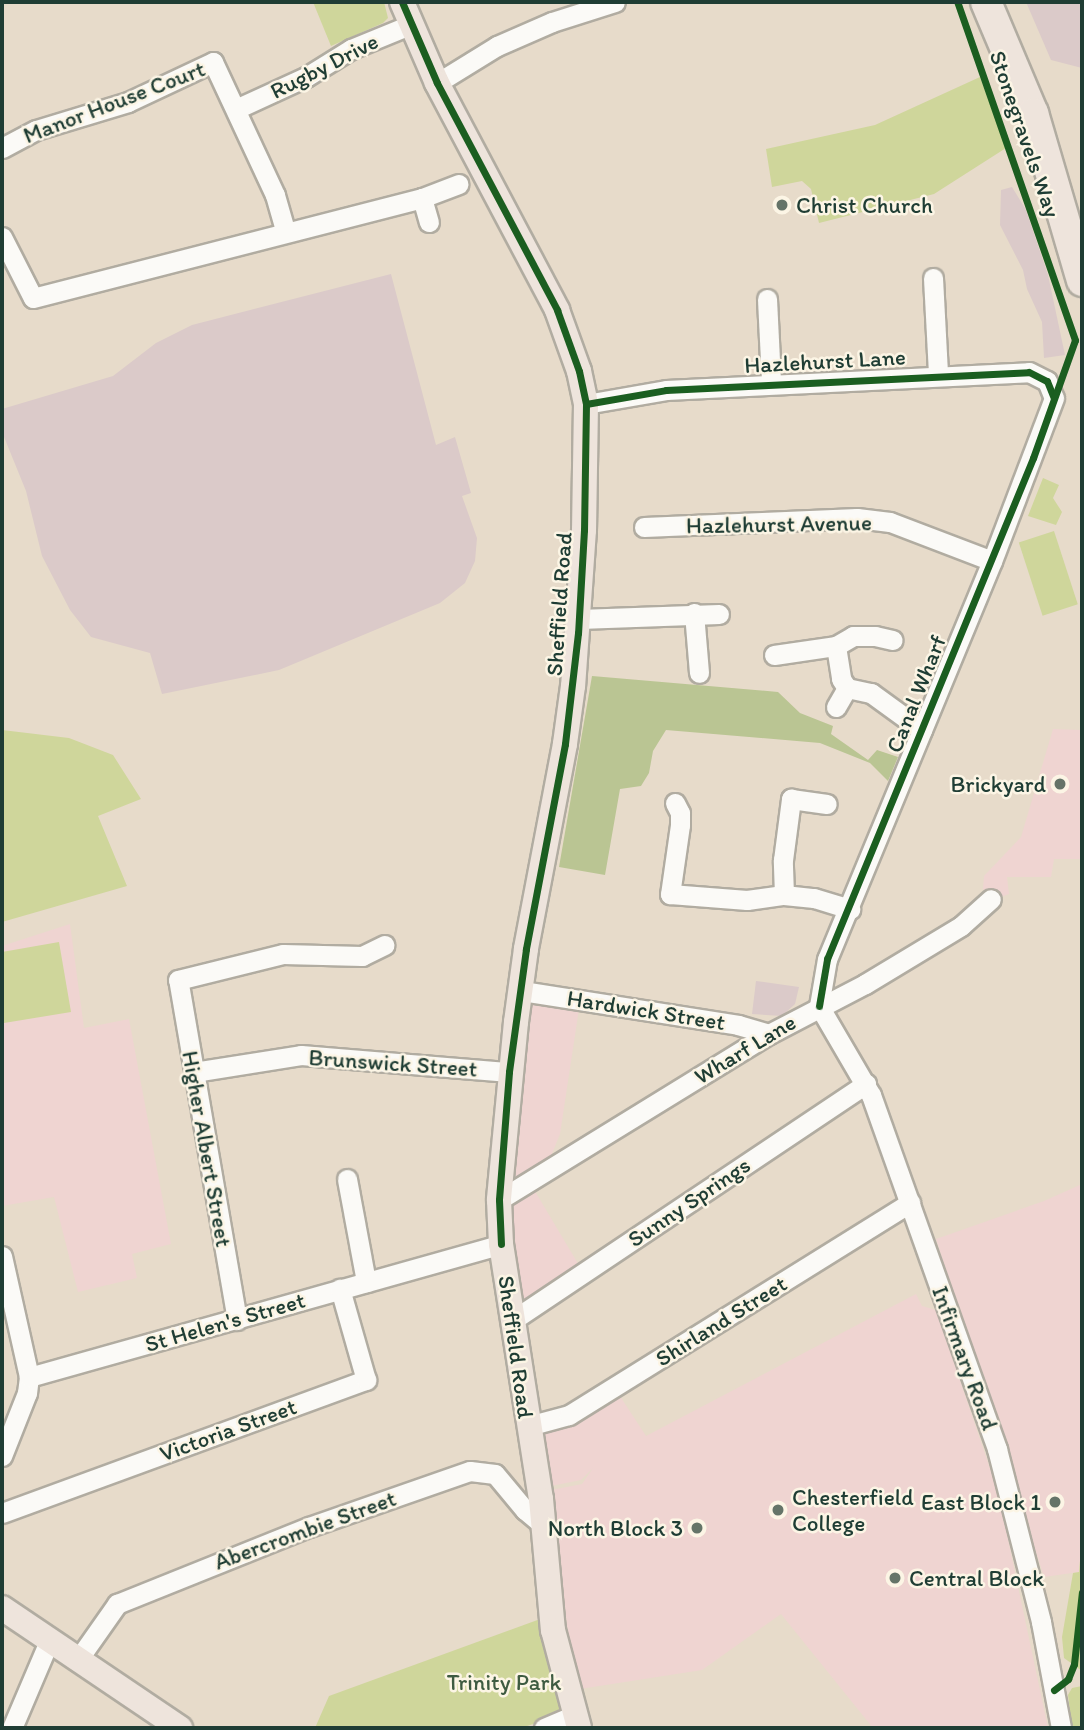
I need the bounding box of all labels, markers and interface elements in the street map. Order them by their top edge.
street label: Rugby Drive [265,27,383,105]
street label: Stonegravels Way [984,47,1066,221]
street label: Manor House Court [19,55,209,149]
place label: Christ Church [796,191,934,219]
marker: Christ Church [774,197,790,213]
street label: Hazlehurst Lane [744,343,906,379]
street label: Hazlehurst Avenue [686,509,872,539]
street label: Sheffield Road [540,531,578,677]
street label: Canal Wharf [880,631,952,757]
place label: Brickyard [950,770,1046,798]
marker: Brickyard [1052,776,1068,792]
street label: Hardwick Street [565,984,727,1036]
street label: Wharf Lane [689,1008,801,1090]
street label: Brunswick Street [308,1043,478,1083]
street label: Higher Albert Street [176,1049,238,1249]
street label: Sunny Springs [623,1151,755,1253]
street label: Shirland Street [651,1270,791,1372]
street label: Sheffield Road [492,1274,540,1420]
street label: Infirmary Road [926,1282,1004,1434]
street label: St Helen's Street [142,1286,308,1358]
street label: Victoria Street [156,1393,300,1467]
place label: Chesterfield College [792,1483,914,1537]
street label: Abercrombie Street [210,1484,400,1576]
place label: East Block 1 [921,1488,1041,1516]
marker: East Block 1 [1047,1494,1063,1510]
marker: Chesterfield College [770,1502,786,1518]
place label: North Block 3 [547,1514,683,1542]
marker: North Block 3 [689,1520,705,1536]
place label: Central Block [909,1564,1044,1592]
marker: Central Block [887,1570,903,1586]
park label: Trinity Park [447,1668,561,1696]

